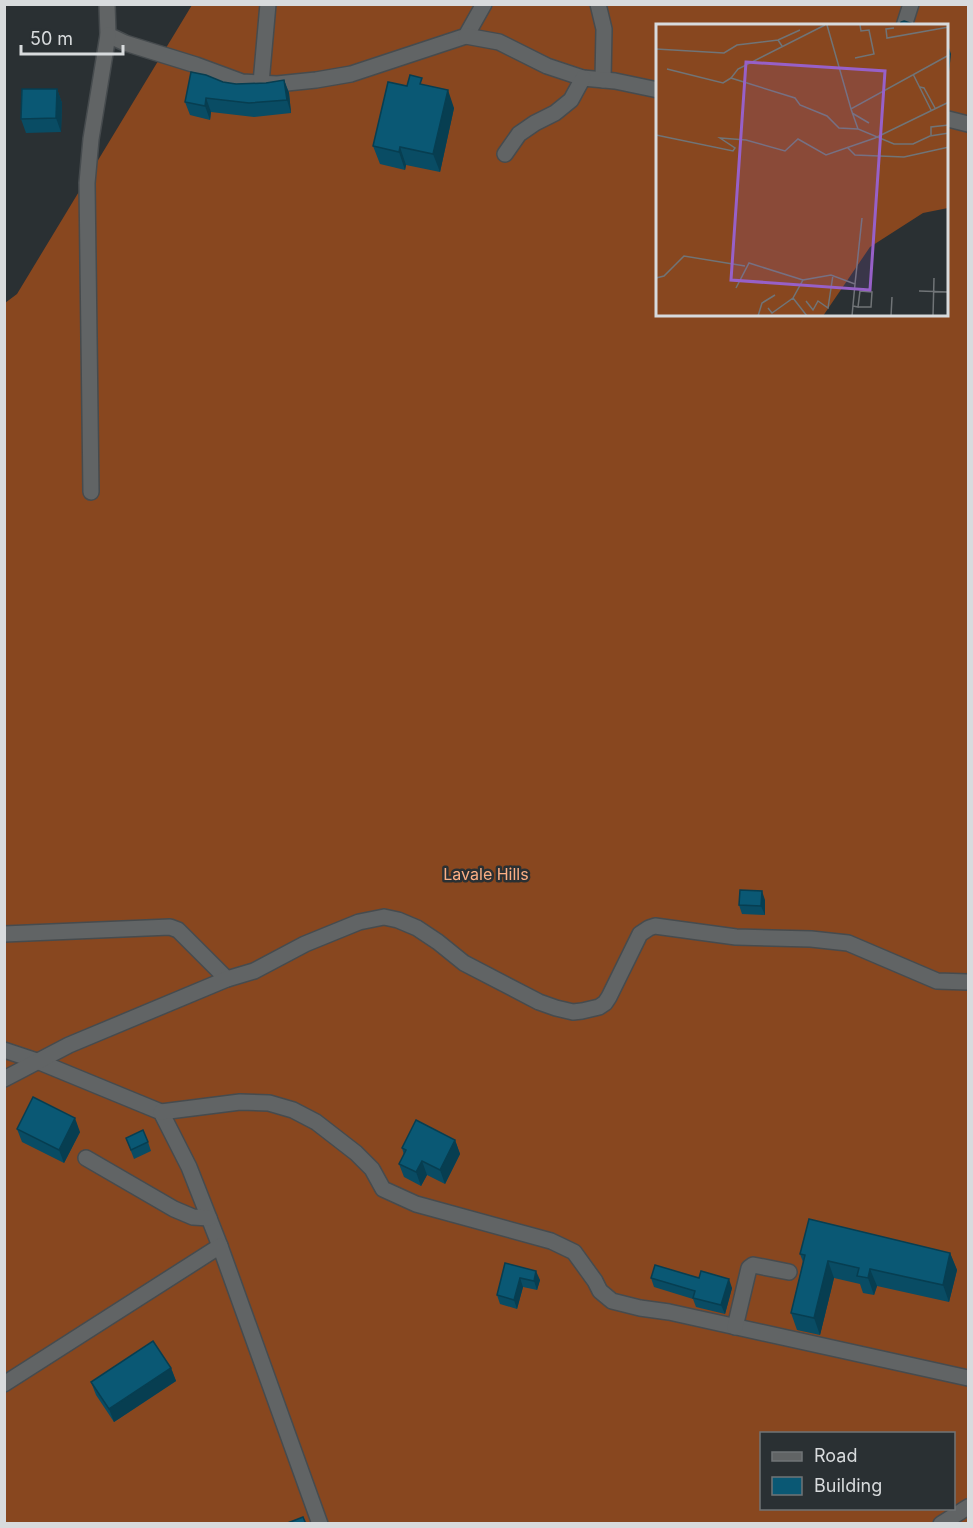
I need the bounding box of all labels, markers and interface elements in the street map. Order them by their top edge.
scale bar [21,18,123,56]
inset map [656,24,949,316]
text: 50 m [30,28,73,49]
park label: Lavale Hills [443,864,529,884]
legend [760,1432,955,1510]
text: Road [814,1445,857,1466]
text: Building [814,1475,882,1496]

